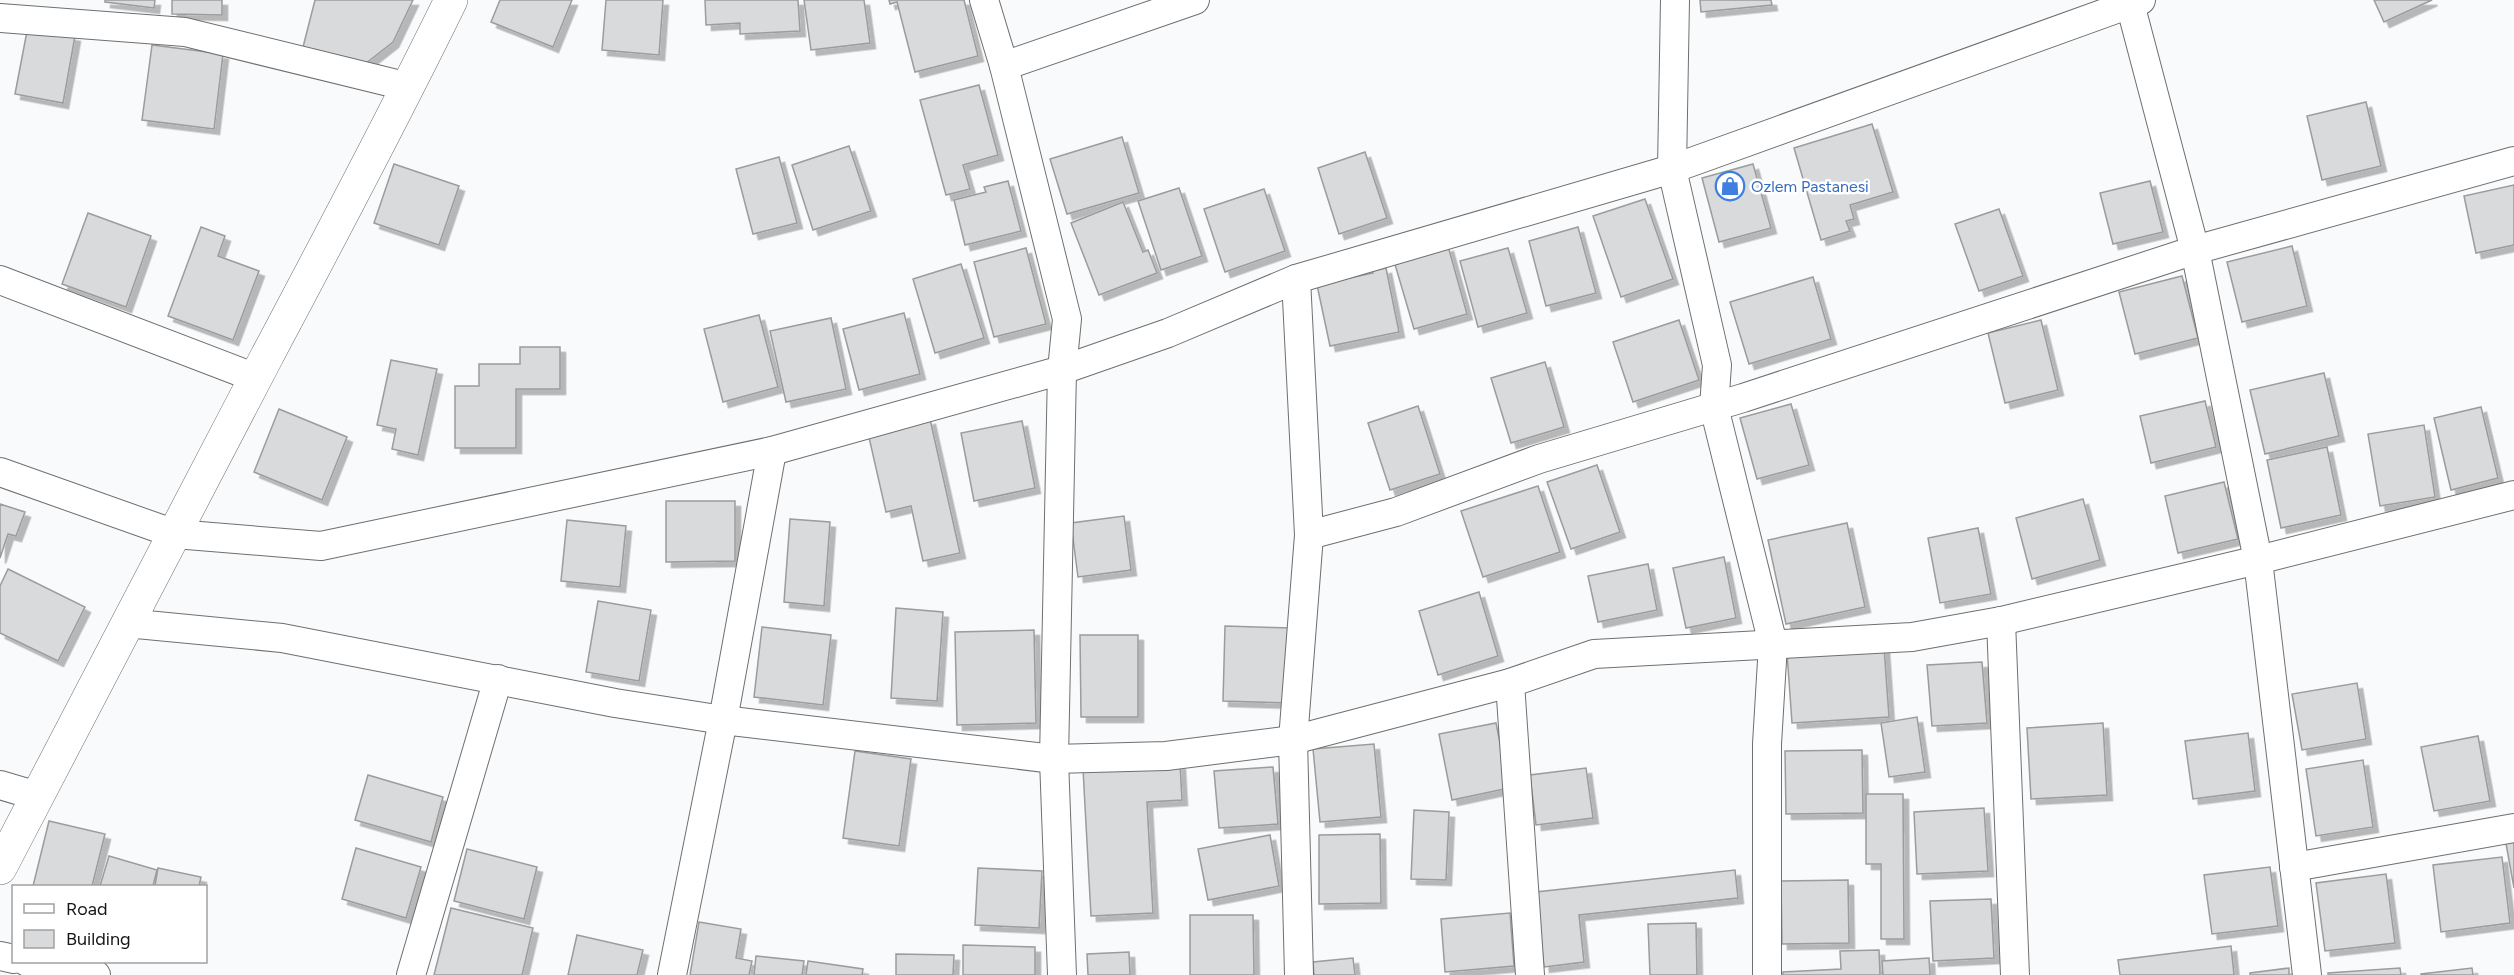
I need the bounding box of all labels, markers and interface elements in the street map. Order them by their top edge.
shop icon: Ozlem Pastanesi [1714,170,1746,202]
place label: Ozlem Pastanesi [1751,177,1869,196]
legend [12,885,207,963]
text: Road [66,898,107,920]
text: Building [66,928,131,950]

